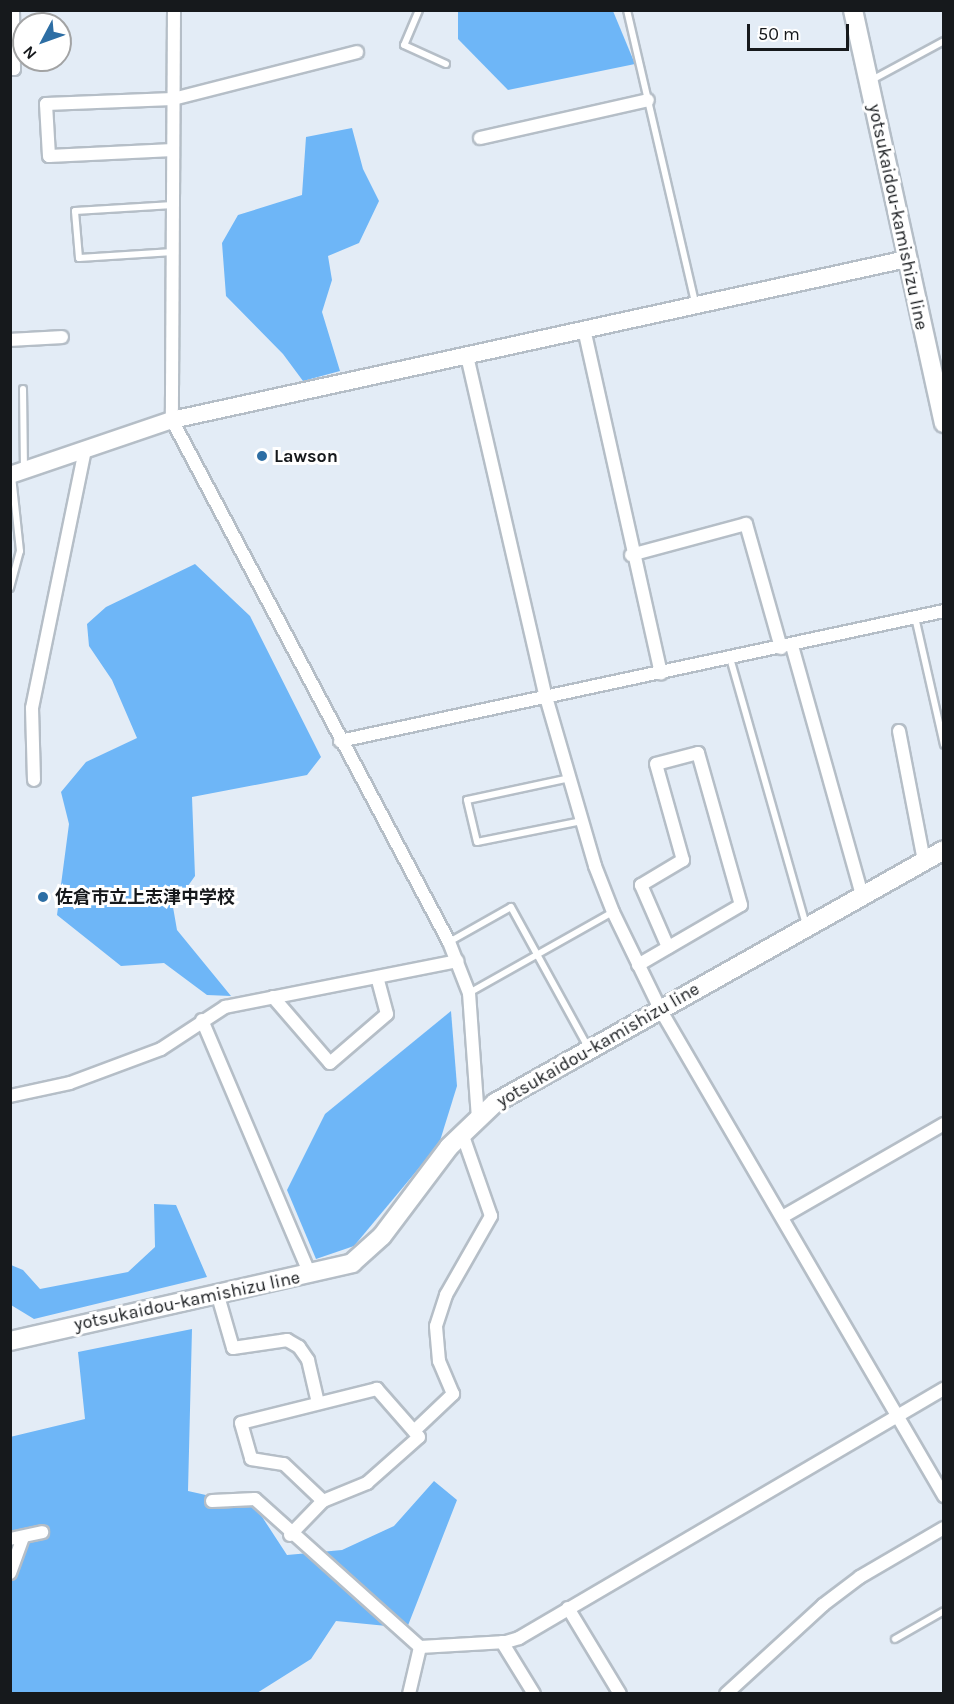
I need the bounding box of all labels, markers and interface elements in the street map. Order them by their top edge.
north arrow [12,12,72,72]
scale bar [750,12,852,50]
text: 50 m [758,23,800,45]
text: N [19,42,40,63]
street label: yotsukaidou-kamishizu line [863,102,933,332]
place label: Lawson [274,445,338,467]
marker: Lawson [255,449,269,463]
place label: 佐倉市立上志津中学校 [55,886,235,908]
marker: 佐倉市立上志津中学校 [36,890,50,904]
street label: yotsukaidou-kamishizu line [493,978,703,1112]
street label: yotsukaidou-kamishizu line [72,1266,302,1336]

